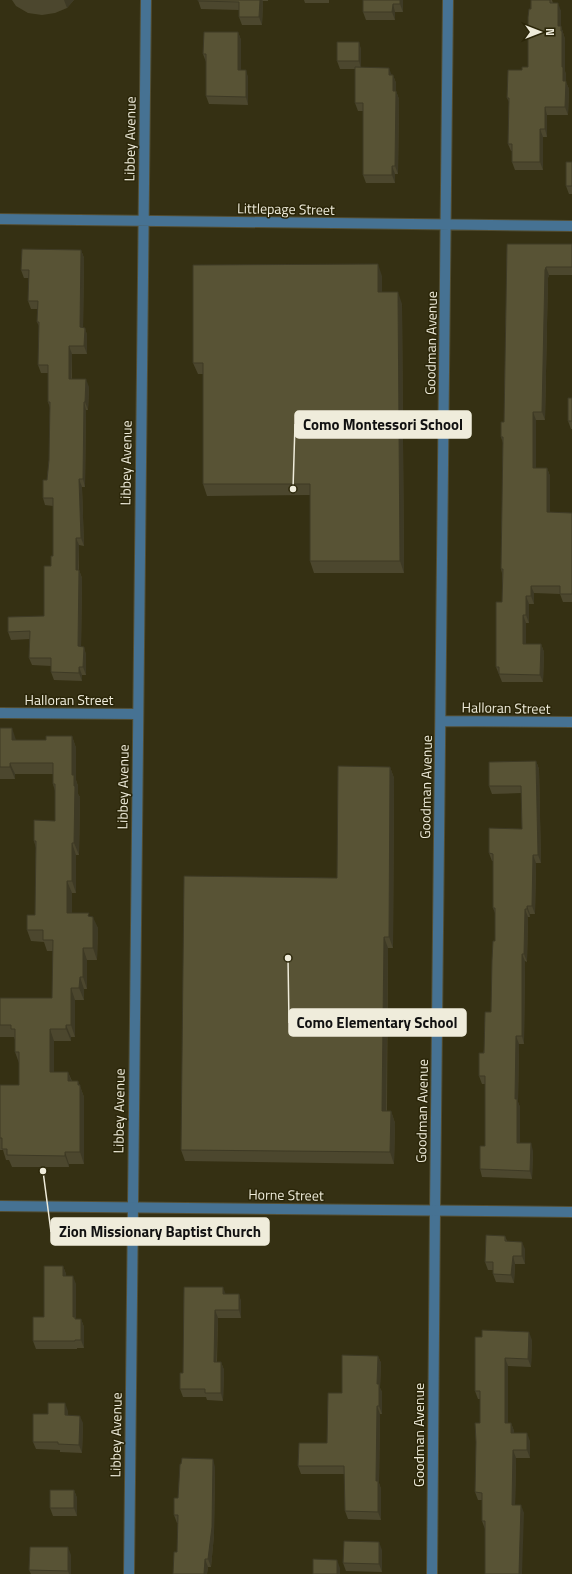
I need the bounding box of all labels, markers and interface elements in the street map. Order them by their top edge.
north arrow [520,12,560,52]
text: N [542,28,558,36]
street label: Libbey Avenue [118,96,141,182]
street label: Littlepage Street [237,197,335,220]
street label: Goodman Avenue [419,291,442,395]
callout: Como Montessori School [295,411,471,438]
text: Como Montessori School [303,413,463,436]
street label: Libbey Avenue [114,420,137,506]
street label: Halloran Street [25,689,114,710]
street label: Halloran Street [461,696,551,719]
street label: Goodman Avenue [414,735,437,839]
street label: Libbey Avenue [111,744,134,830]
callout: Como Elementary School [289,1009,466,1036]
text: Como Elementary School [296,1011,458,1034]
street label: Goodman Avenue [410,1059,433,1163]
street label: Libbey Avenue [107,1068,130,1154]
street label: Horne Street [248,1183,324,1206]
callout: Zion Missionary Baptist Church [51,1218,269,1245]
text: Zion Missionary Baptist Church [59,1220,261,1243]
street label: Goodman Avenue [408,1383,429,1487]
street label: Libbey Avenue [104,1392,127,1478]

